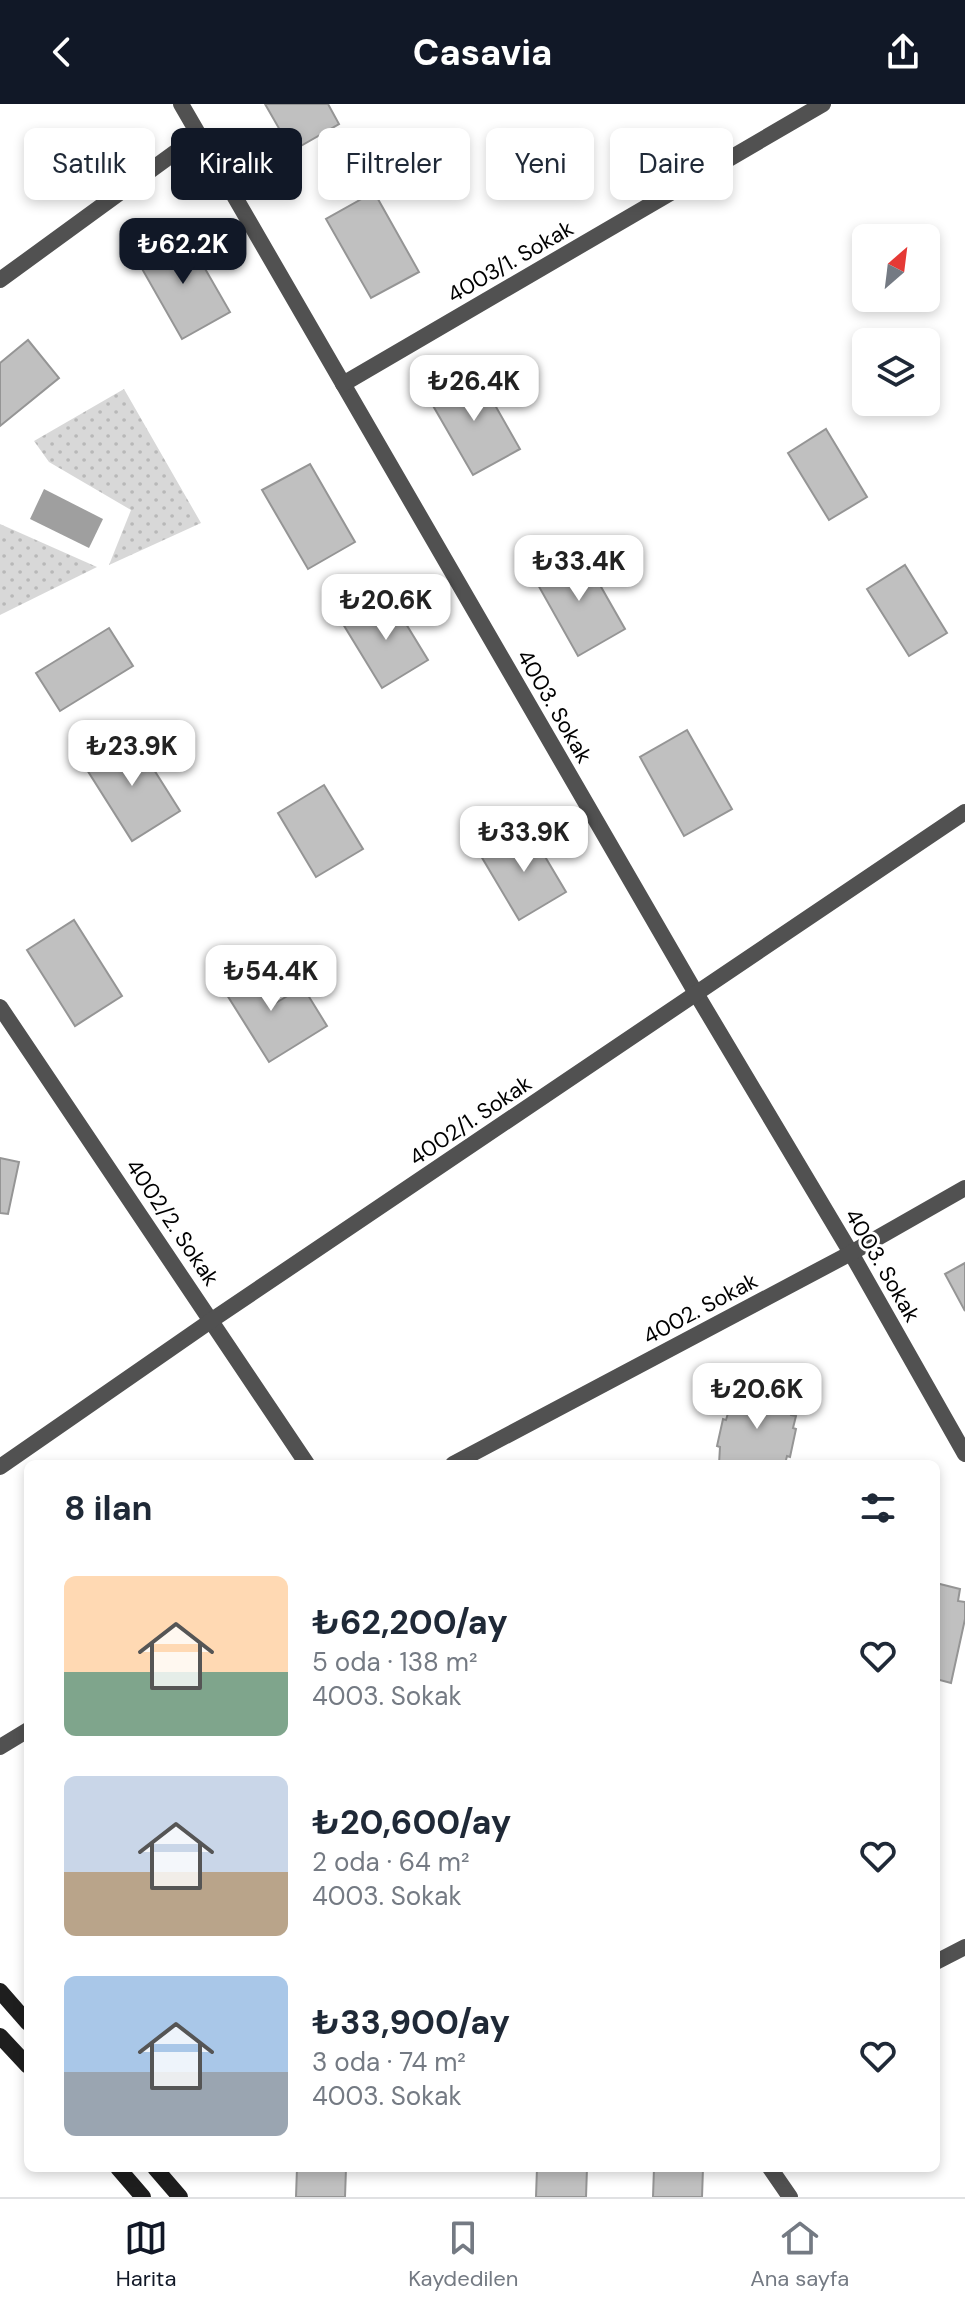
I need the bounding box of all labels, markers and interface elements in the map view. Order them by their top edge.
text: Casavia [413,29,552,76]
icon: back [40,30,84,74]
icon: share [881,30,925,74]
chip: Satılık [24,128,155,200]
chip: Kiralık [171,128,302,200]
chip: Filtreler [318,128,470,200]
chip: Yeni [486,128,594,200]
chip: Daire [610,128,733,200]
street label: 4003/1. Sokak [442,214,579,309]
pin: ₺62.2K [118,218,248,286]
north arrow [852,224,940,312]
map controls [852,224,940,416]
text: ₺62.2K [137,227,229,261]
button: layers [852,328,940,416]
pin: ₺26.4K [409,355,539,423]
text: ₺26.4K [428,364,520,398]
pin: ₺33.4K [514,535,644,603]
text: ₺33.4K [532,544,626,578]
pin: ₺20.6K [321,574,451,642]
text: ₺20.6K [340,583,432,617]
street label: 4003. Sokak [510,644,599,768]
pin: ₺23.9K [67,720,197,788]
text: ₺23.9K [86,729,178,763]
pin: ₺33.9K [459,806,589,874]
text: ₺33.9K [478,815,570,849]
pin: ₺54.4K [206,945,336,1013]
text: ₺54.4K [224,954,318,988]
street label: 4002/1. Sokak [404,1069,537,1172]
street label: 4002/2. Sokak [119,1153,226,1291]
street label: 4003. Sokak [838,1203,927,1327]
street label: 4002. Sokak [638,1266,763,1351]
pin: ₺20.6K [692,1363,822,1431]
text: ₺20.6K [711,1372,803,1406]
text: 8 ilan [64,1486,153,1531]
icon: filters [856,1486,900,1530]
text: ₺62,200/ay [312,1600,508,1645]
icon: home [128,1608,224,1704]
icon: heart [856,1634,900,1678]
text: 5 oda · 138 m² [312,1645,478,1679]
text: 4003. Sokak [312,1679,462,1713]
text: ₺20,600/ay [312,1800,511,1845]
icon: home [128,1808,224,1904]
icon: heart [856,1834,900,1878]
text: 2 oda · 64 m² [312,1845,470,1879]
text: 4003. Sokak [312,1879,462,1913]
text: ₺33,900/ay [312,2000,510,2045]
icon: home [128,2008,224,2104]
icon: heart [856,2034,900,2078]
text: 3 oda · 74 m² [312,2045,466,2079]
text: 4003. Sokak [312,2079,462,2113]
tab: Harita [116,2216,176,2293]
tab: Kaydedilen [408,2216,518,2293]
tab: Ana sayfa [750,2216,849,2293]

